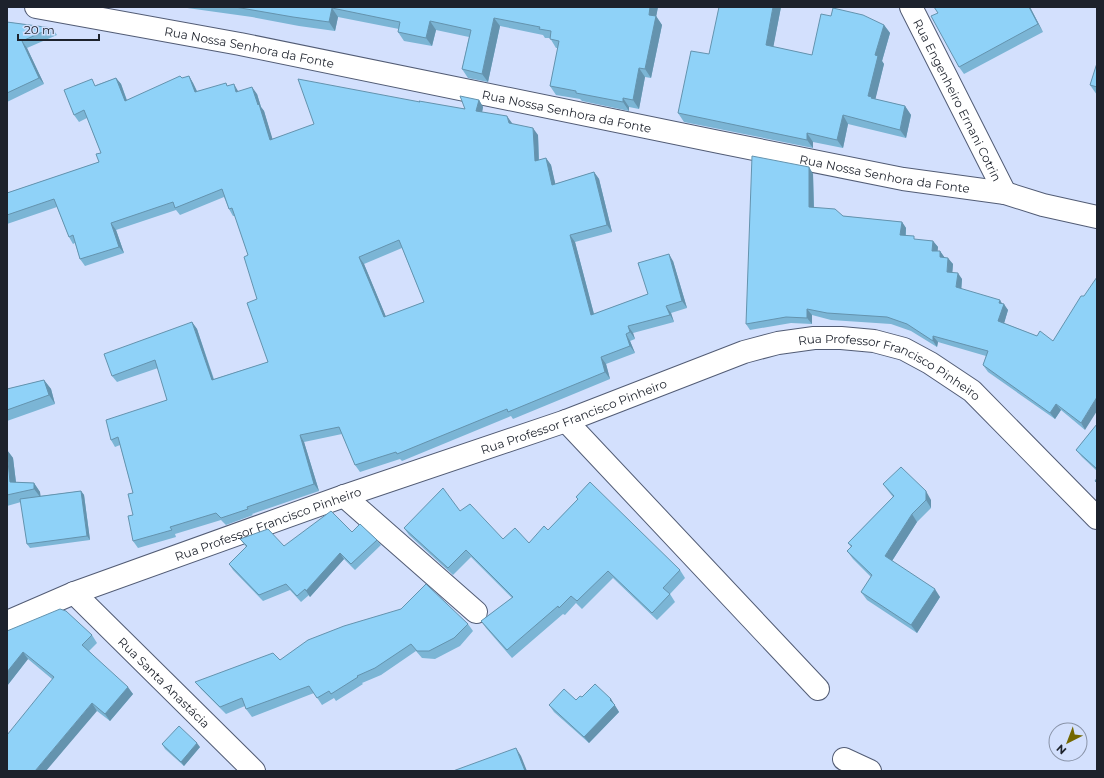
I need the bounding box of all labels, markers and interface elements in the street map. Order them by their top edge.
scale bar [18,16,99,42]
street label: Rua Engenheiro Ernani Cotrin [911,16,1005,184]
text: 20 m [24,22,55,37]
street label: Rua Nossa Senhora da Fonte [163,23,336,71]
street label: Rua Nossa Senhora da Fonte [481,86,653,136]
street label: Rua Nossa Senhora da Fonte [798,151,971,196]
street label: Rua Professor Francisco Pinheiro [797,330,984,403]
street label: Rua Professor Francisco Pinheiro [479,375,669,457]
street label: Rua Professor Francisco Pinheiro [173,483,363,564]
street label: Rua Santa Anastácia [115,634,213,731]
north arrow [1048,722,1088,762]
text: N [1053,741,1069,758]

